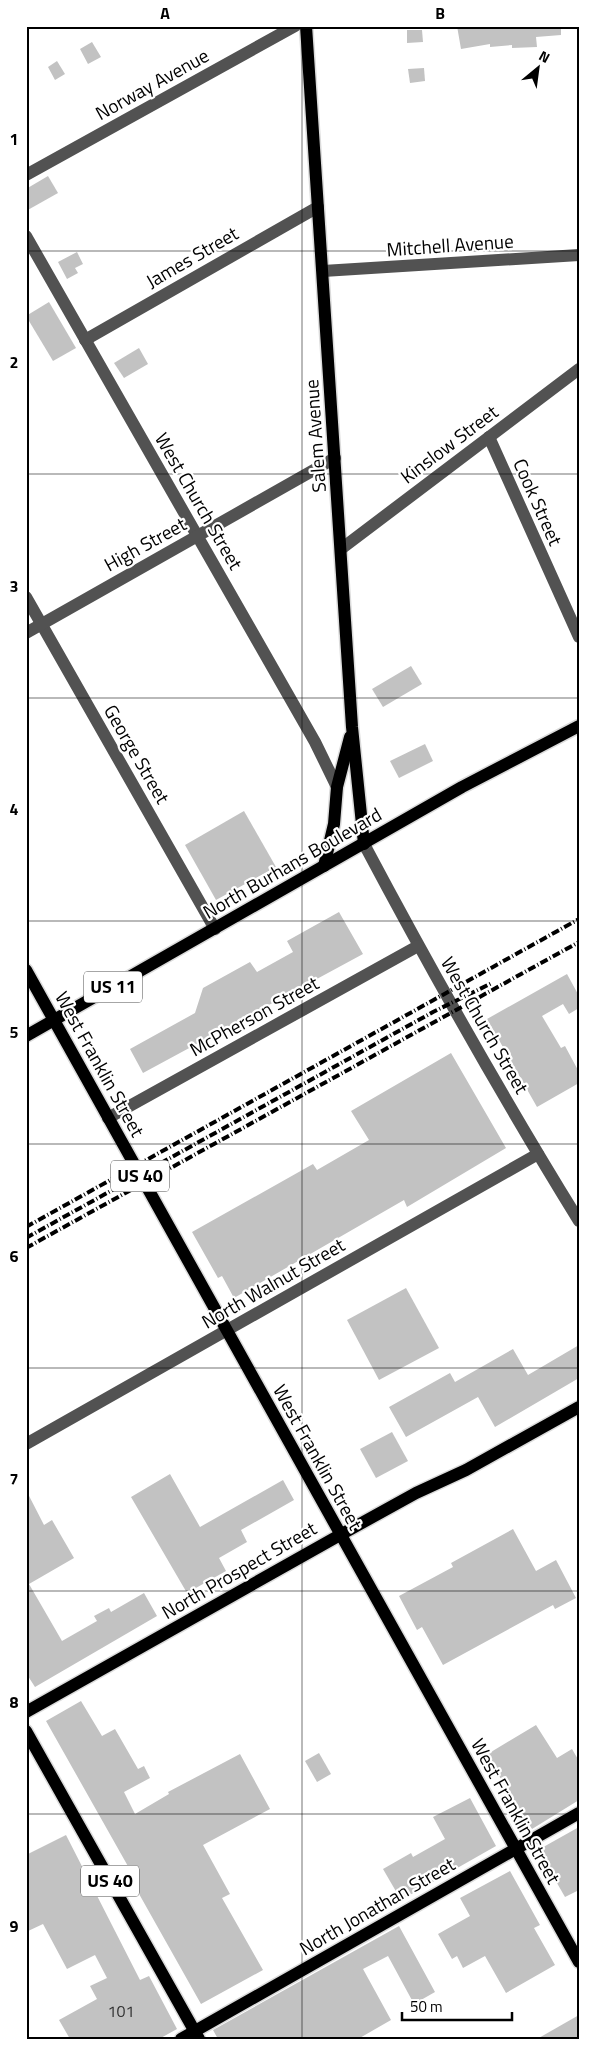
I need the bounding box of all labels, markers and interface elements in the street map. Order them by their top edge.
text: A [160,1,170,25]
text: B [435,1,445,25]
street label: Norway Avenue [90,40,214,127]
north arrow [512,42,562,92]
text: N [535,45,554,68]
text: 1 [10,127,18,151]
street label: James Street [140,218,244,295]
street label: Mitchell Avenue [385,226,514,263]
text: 2 [10,350,18,374]
street label: Salem Avenue [296,379,333,494]
street label: Kinslow Street [394,397,504,490]
street label: West Church Street [148,427,251,575]
street label: Cook Street [506,454,571,550]
street label: High Street [98,509,191,578]
text: 3 [10,574,18,598]
street label: George Street [97,699,178,809]
text: 4 [10,797,19,821]
street label: North Burhans Boulevard [197,799,387,926]
street label: West Church Street [434,951,537,1099]
street label: McPherson Street [184,968,324,1063]
road number: US 11 [84,972,142,1002]
street label: West Franklin Street [48,986,153,1142]
text: 5 [10,1020,19,1044]
road number: US 40 [111,1160,169,1192]
street label: North Walnut Street [196,1230,350,1335]
text: 6 [10,1244,19,1268]
street label: West Franklin Street [266,1379,371,1535]
text: 7 [10,1467,18,1491]
street label: North Prospect Street [156,1513,322,1626]
text: 8 [10,1690,19,1714]
street label: West Franklin Street [464,1733,569,1889]
street label: North Jonathan Street [294,1849,460,1962]
road number: US 40 [81,1865,139,1896]
text: 9 [10,1914,19,1938]
scale bar [402,1990,512,2022]
text: 50 m [410,1995,443,2018]
house number: 101 [108,1999,134,2023]

